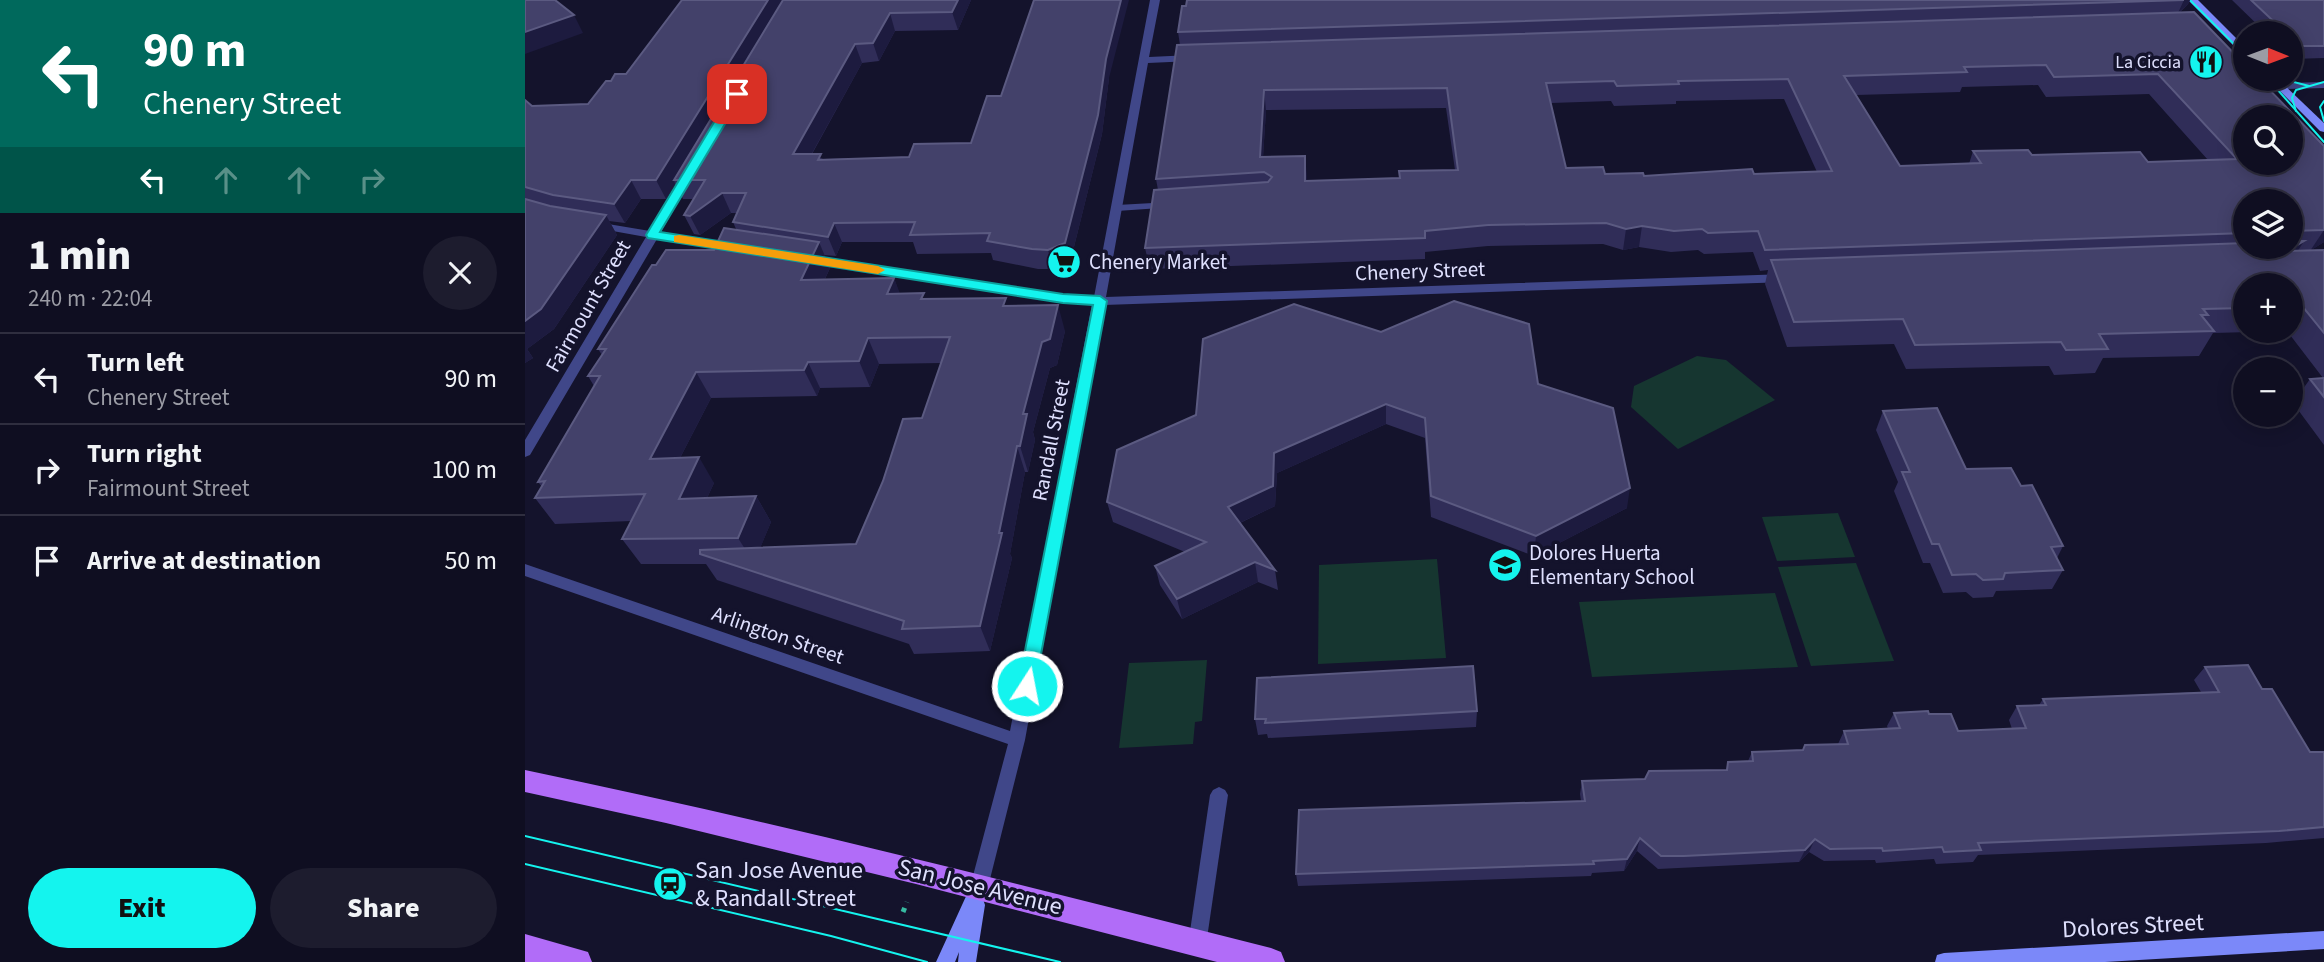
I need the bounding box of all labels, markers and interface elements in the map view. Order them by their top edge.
text: 90 m [143,16,247,86]
north arrow [2233,21,2303,91]
map controls [2233,21,2303,427]
icon: left [28,28,119,119]
restaurant icon: La Ciccia [2187,43,2225,81]
place label: La Ciccia [2115,50,2181,75]
pin [707,64,767,124]
icon: arrive [718,75,756,113]
text: Chenery Street [143,81,341,127]
button: search [2233,105,2303,175]
icon: left [134,161,172,199]
icon: ahead [207,161,245,199]
icon: ahead [280,161,318,199]
icon: right [353,161,391,199]
button: layers [2233,189,2303,259]
text: 1 min [28,226,131,286]
street label: Fairmount Street [538,234,638,378]
button: close [423,236,497,310]
supermarket icon: Chenery Market [1045,243,1083,281]
place label: Chenery Market [1089,247,1227,277]
street label: Chenery Street [1354,254,1486,288]
button: + [2233,273,2303,343]
text: 240 m · 22:04 [28,282,152,315]
text: Turn left [87,344,184,381]
button: − [2233,357,2303,427]
icon: left [28,360,66,398]
text: 90 m [444,360,497,397]
street label: Randall Street [1024,376,1078,504]
text: Chenery Street [87,381,230,414]
text: Turn right [87,435,202,472]
icon: right [28,451,66,489]
text: 100 m [431,451,497,488]
text: Fairmount Street [87,472,249,505]
place label: Dolores Huerta Elementary School [1529,538,1695,592]
icon: arrive [28,542,66,580]
text: Arrive at destination [87,542,321,579]
text: 50 m [444,542,497,579]
school or university icon: Dolores Huerta Elementary School [1486,546,1524,584]
street label: Arlington Street [708,598,848,672]
position arrow [990,649,1064,723]
street label: San Jose Avenue [894,850,1066,924]
place label: San Jose Avenue & Randall Street [695,853,863,916]
station icon: San Jose Avenue & Randall Street [651,865,689,903]
button: Exit [28,868,256,948]
button: Share [270,868,497,948]
street label: Dolores Street [2061,905,2205,947]

